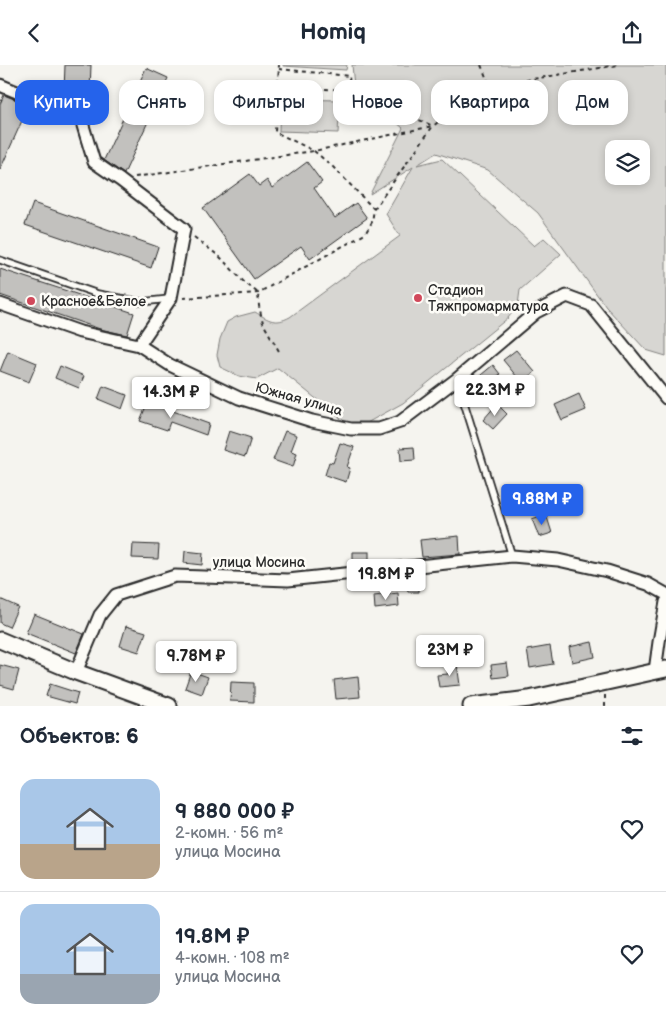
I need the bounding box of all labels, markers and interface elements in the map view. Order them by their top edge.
icon: back [20,19,48,47]
text: Homiq [300,19,366,46]
icon: share [618,19,646,47]
chip: Купить [15,80,109,125]
chip: Снять [119,80,204,125]
chip: Фильтры [214,80,323,125]
chip: Новое [333,80,421,125]
chip: Квартира [431,80,548,125]
chip: Дом [558,80,628,125]
map controls [605,140,650,185]
button: layers [605,140,650,185]
place label: Стадион Тяжпромарматура [428,282,550,315]
marker: Стадион Тяжпромарматура [412,292,424,304]
place label: Красное&Белое [41,293,146,310]
marker: Красное&Белое [25,295,37,307]
pin: 22.3M ₽ [449,375,541,417]
pin: 14.3M ₽ [125,377,217,419]
street label: Южная улица [253,378,345,420]
text: 22.3M ₽ [465,381,525,400]
text: 14.3M ₽ [143,383,199,402]
pin: 9.88M ₽ [496,483,588,526]
text: 9.88M ₽ [512,490,572,509]
street label: улица Мосина [213,554,306,571]
pin: 19.8M ₽ [340,559,432,601]
text: 19.8M ₽ [358,565,414,584]
pin: 23M ₽ [415,635,485,677]
pin: 9.78M ₽ [150,641,242,683]
text: 23M ₽ [427,641,473,660]
text: 9.78M ₽ [167,647,225,666]
icon: filters [618,722,646,750]
text: Объектов: 6 [20,724,139,749]
icon: home [60,799,120,859]
text: 9 880 000 ₽ [175,799,294,824]
icon: heart [618,815,646,843]
text: 2-комн. · 56 m² [175,824,283,843]
text: улица Мосина [175,843,281,862]
icon: home [60,924,120,984]
text: 19.8M ₽ [175,924,249,949]
icon: heart [618,940,646,968]
text: 4-комн. · 108 m² [175,949,290,968]
text: улица Мосина [175,968,281,987]

